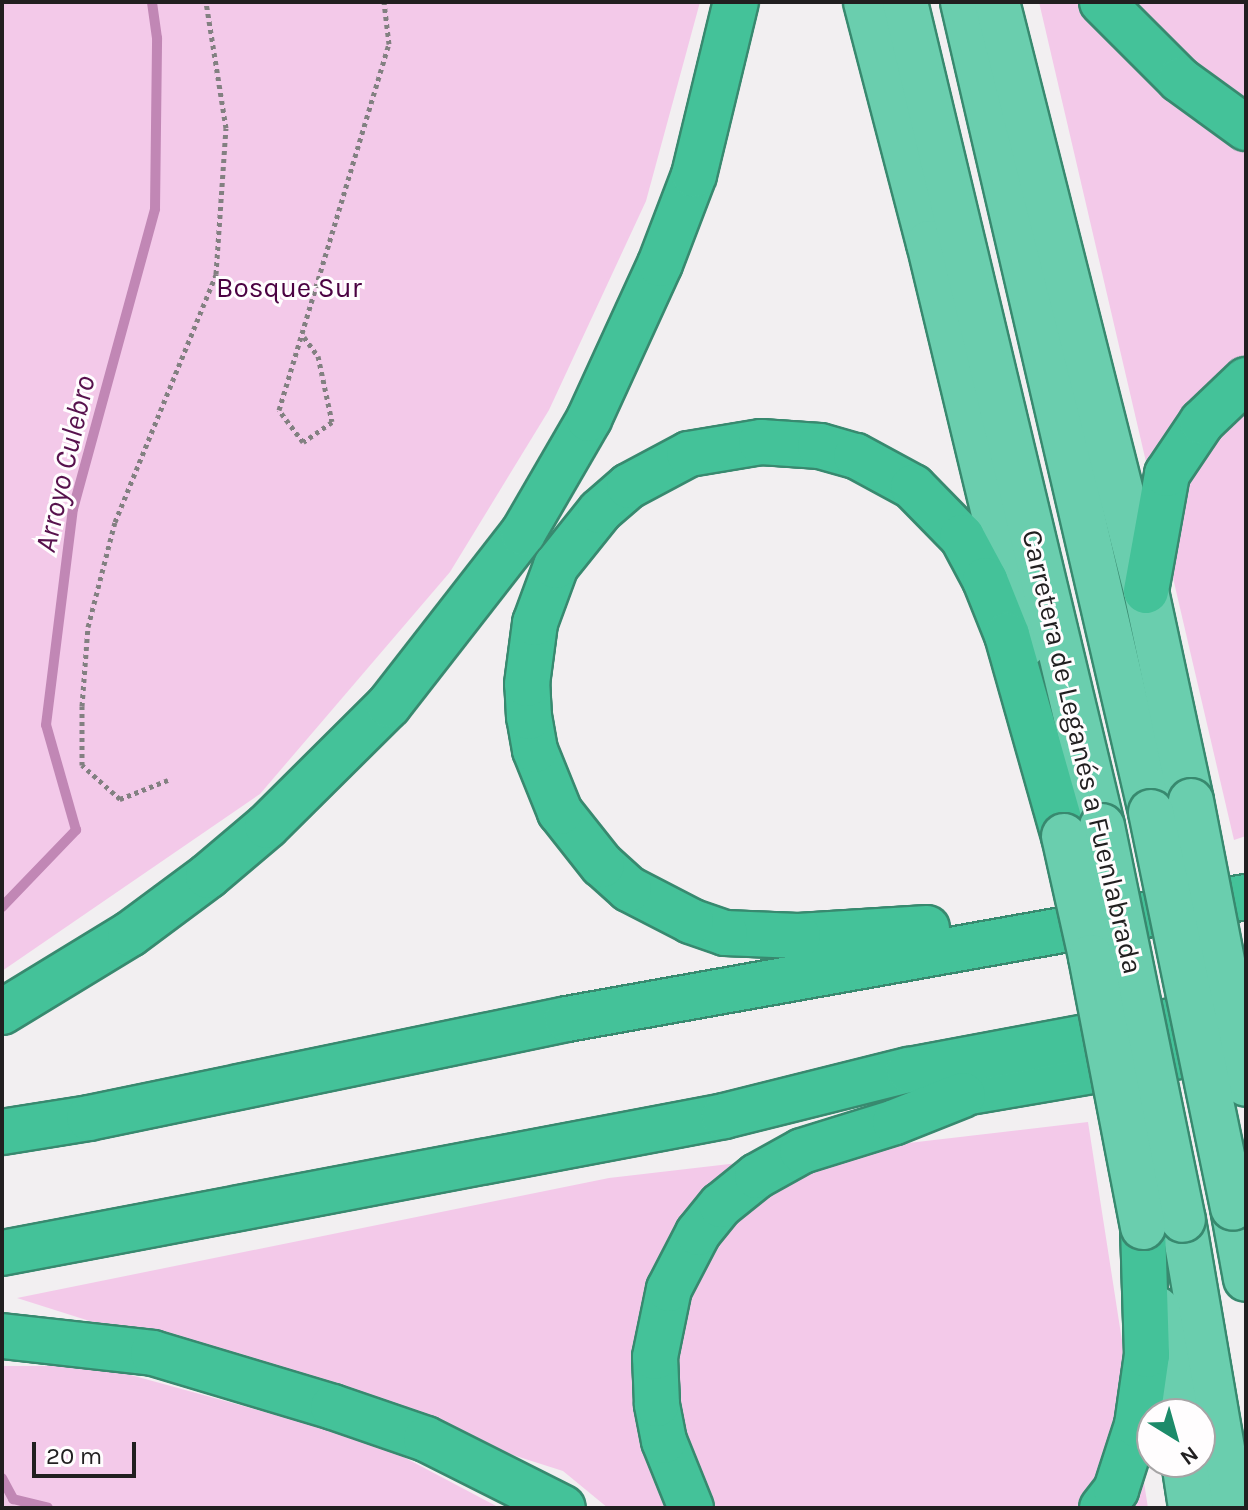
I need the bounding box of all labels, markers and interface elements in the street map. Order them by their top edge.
park label: Bosque Sur [216,271,362,305]
water label: Arroyo Culebro [27,372,103,556]
street label: Carretera de Leganés a Fuenlabrada [1014,527,1150,977]
north arrow [1136,1398,1216,1478]
scale bar [36,1426,140,1476]
text: N [1175,1440,1203,1471]
text: 20 m [46,1442,102,1470]

